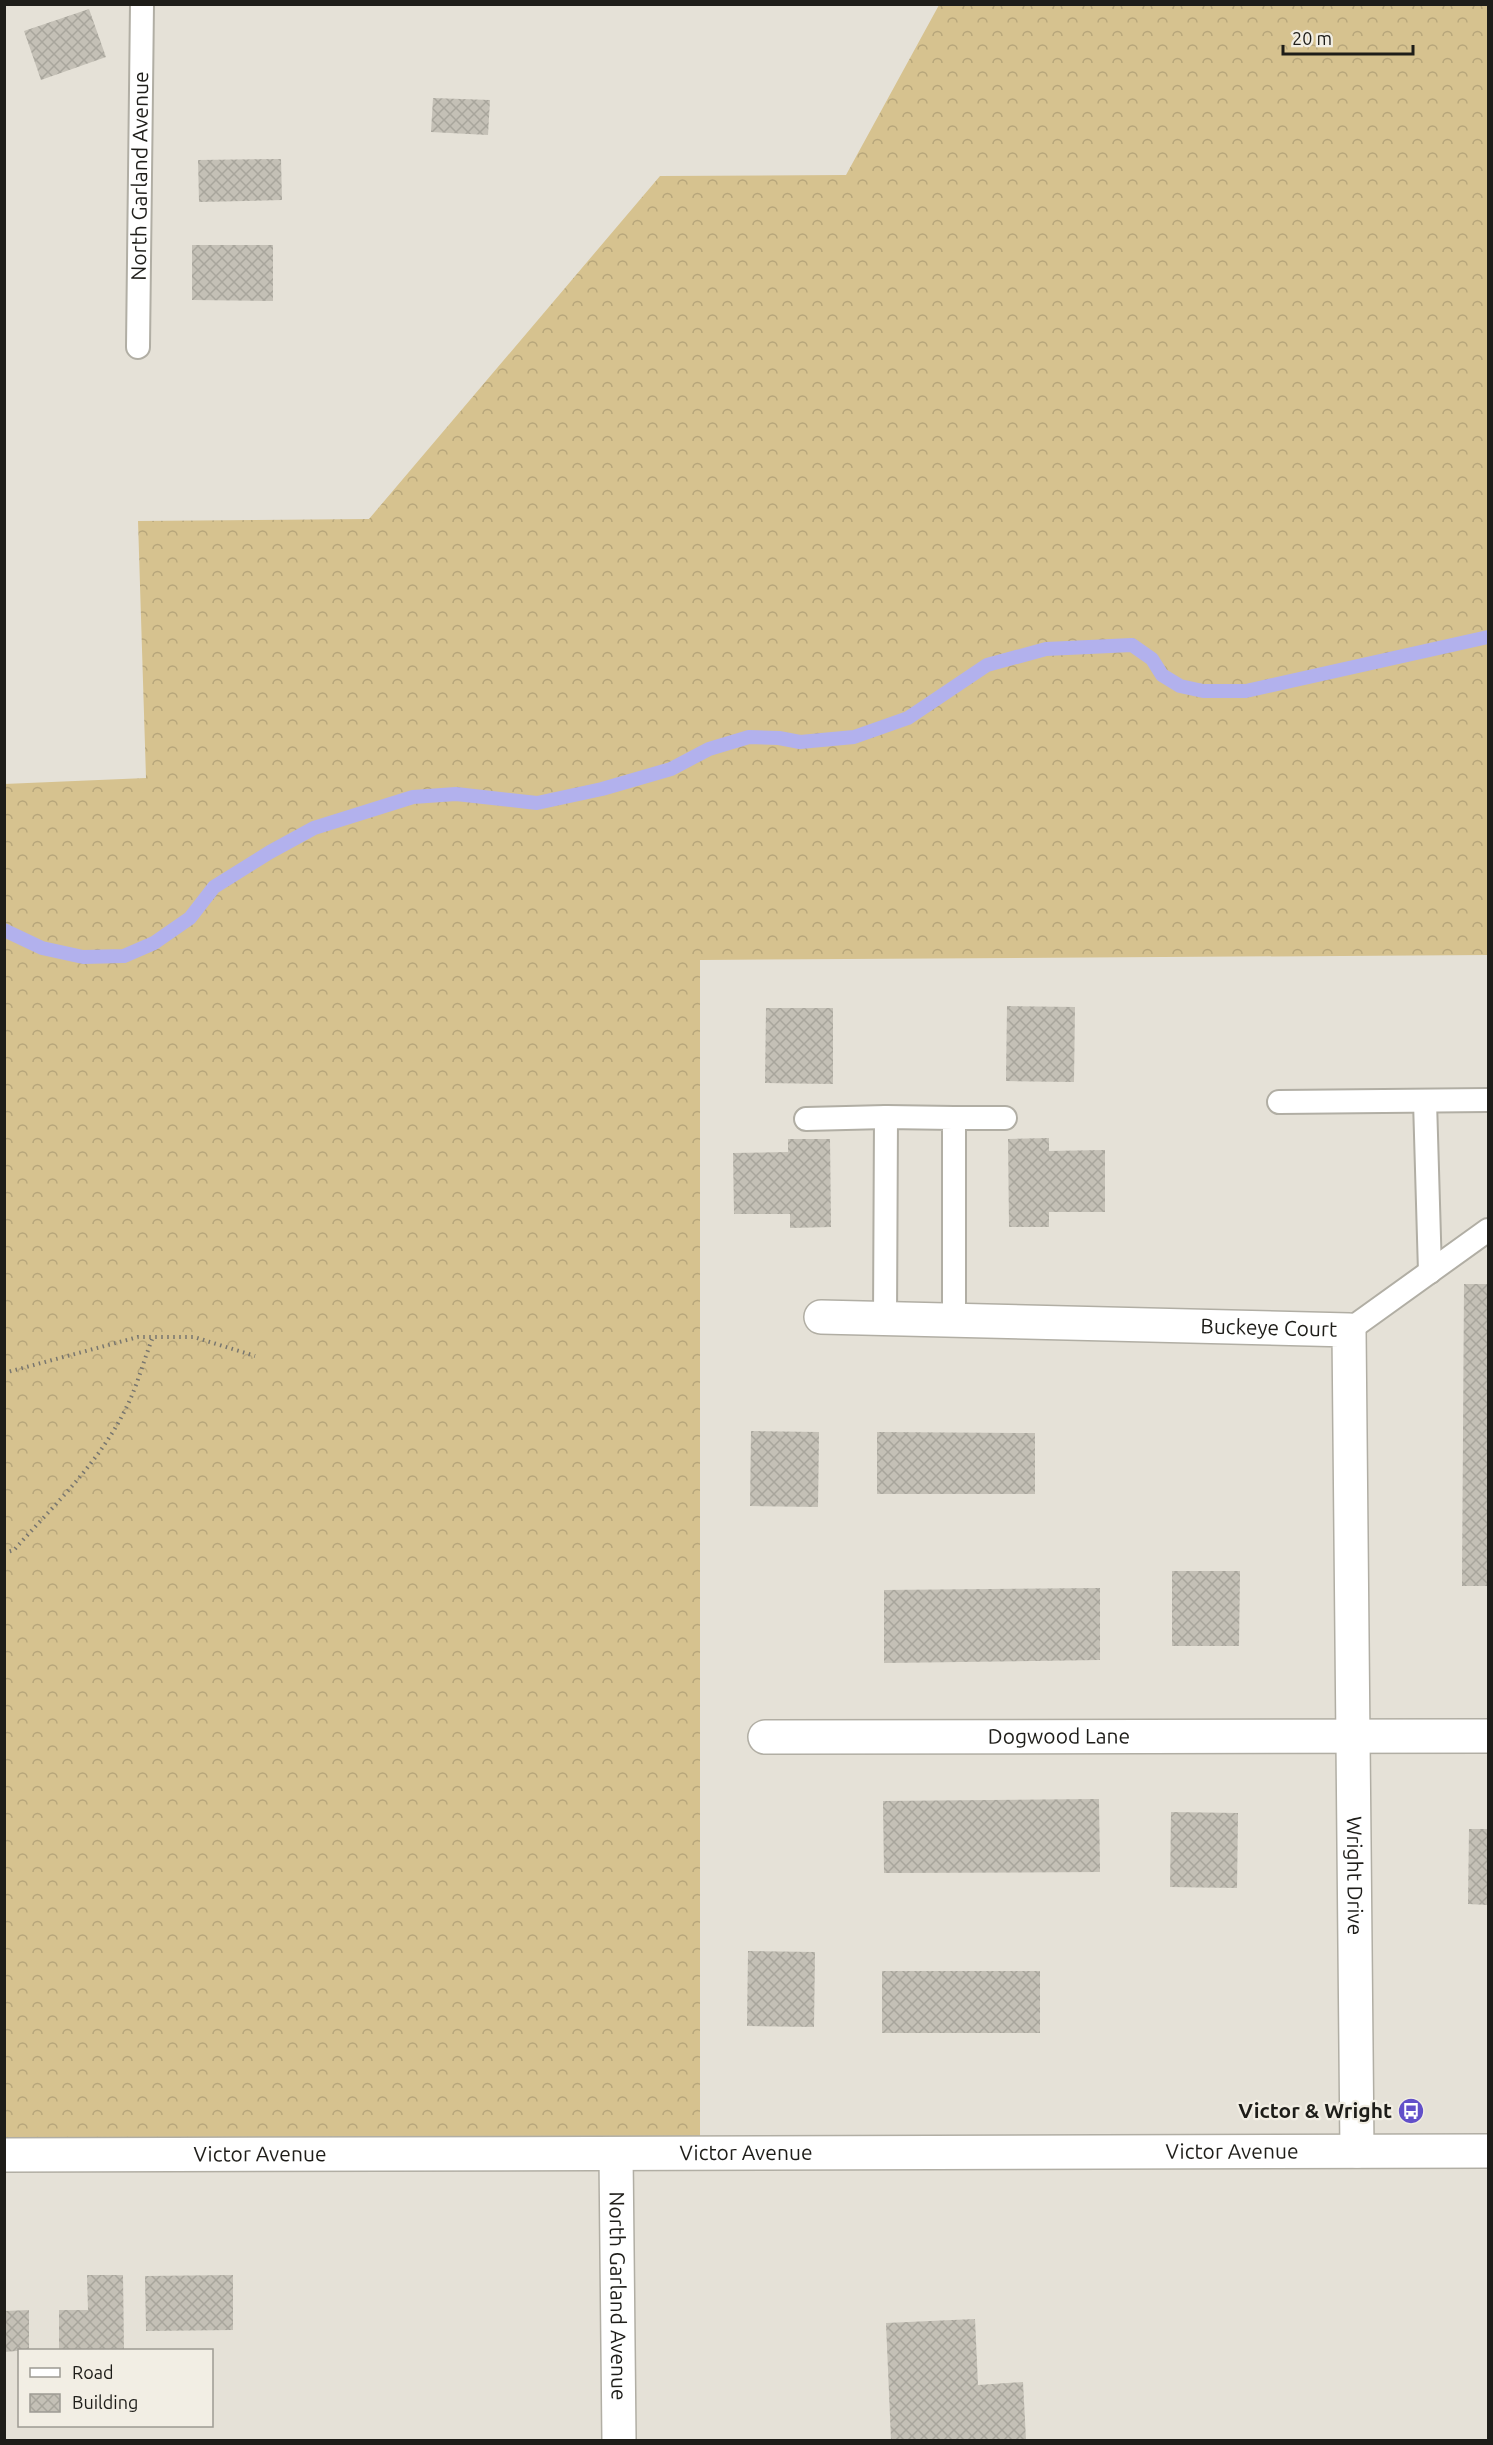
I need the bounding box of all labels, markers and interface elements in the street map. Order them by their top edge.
scale bar [1283,18,1414,56]
text: 20 m [1292,28,1332,48]
street label: North Garland Avenue [126,71,152,281]
street label: Buckeye Court [1200,1313,1338,1341]
street label: Dogwood Lane [988,1723,1130,1748]
street label: Wright Drive [1343,1816,1368,1935]
bus stop icon: Victor & Wright [1396,2096,1426,2126]
place label: Victor & Wright [1238,2098,1392,2122]
street label: Victor Avenue [1165,2139,1299,2163]
street label: Victor Avenue [679,2140,813,2164]
street label: Victor Avenue [193,2141,327,2165]
street label: North Garland Avenue [605,2191,632,2401]
legend [18,2349,213,2427]
text: Road [72,2362,114,2382]
text: Building [72,2392,138,2412]

